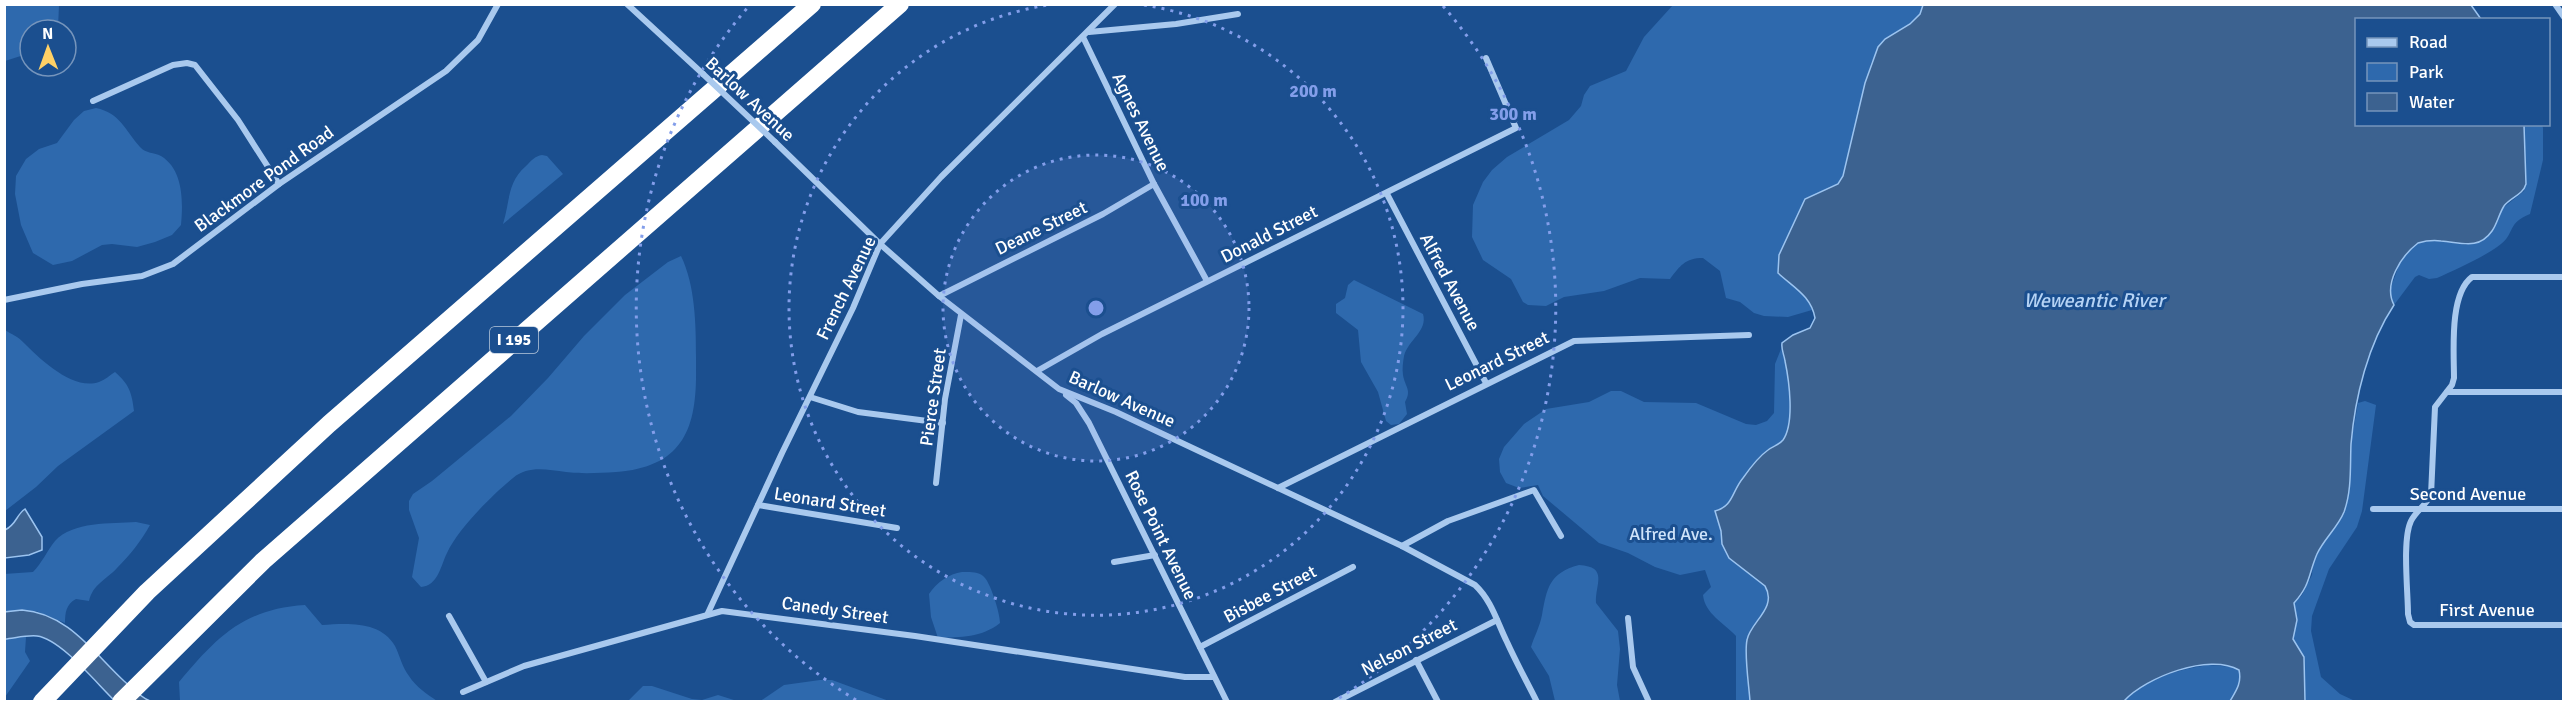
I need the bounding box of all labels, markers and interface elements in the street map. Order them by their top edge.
north arrow [18,18,78,78]
legend [2355,18,2550,126]
text: N [42,24,53,44]
text: Road [2409,31,2448,53]
street label: Barlow Avenue [701,52,799,146]
text: Park [2409,61,2444,83]
street label: Agnes Avenue [1108,69,1174,175]
text: 200 m [1289,80,1337,102]
text: Water [2409,91,2455,113]
text: 300 m [1489,103,1537,125]
street label: Blackmore Pond Road [190,121,338,237]
text: 100 m [1180,189,1228,211]
street label: Deane Street [991,196,1091,260]
street label: Donald Street [1217,200,1321,268]
street label: Alfred Avenue [1415,229,1485,335]
street label: French Avenue [811,233,881,343]
water label: Weweantic River [2023,288,2167,313]
centre of rings [1086,298,1106,318]
street label: Leonard Street [1441,326,1553,396]
road number: I 195 [490,327,538,353]
street label: Pierce Street [915,347,951,447]
street label: Barlow Avenue [1065,366,1179,432]
street label: Rose Point Avenue [1120,467,1202,603]
street label: Leonard Street [772,482,888,522]
street label: Second Avenue [2410,483,2526,505]
park label: Alfred Ave. [1629,523,1713,545]
street label: Bisbee Street [1220,560,1320,628]
street label: Canedy Street [780,592,890,628]
street label: First Avenue [2439,599,2535,621]
street label: Nelson Street [1357,613,1461,681]

